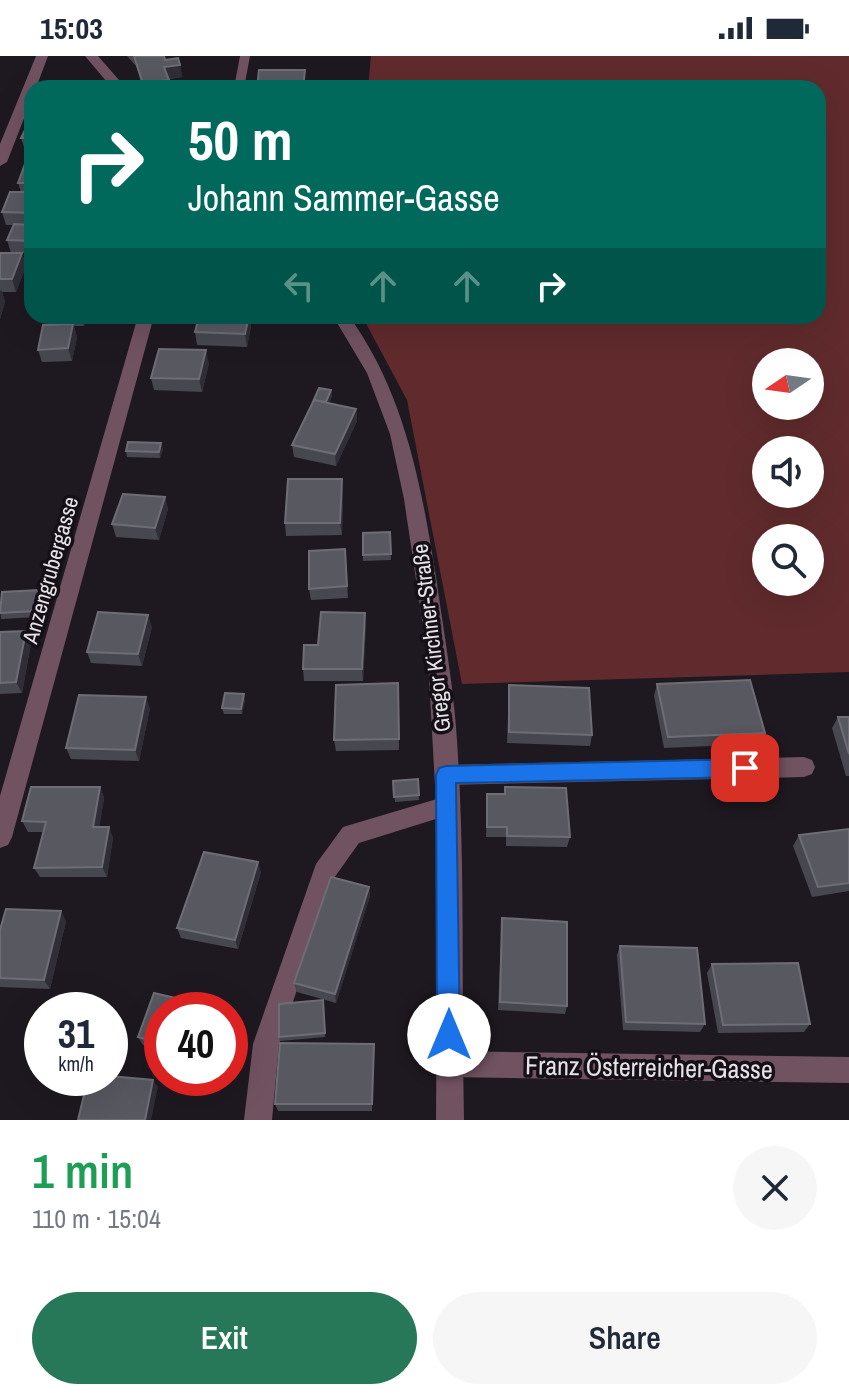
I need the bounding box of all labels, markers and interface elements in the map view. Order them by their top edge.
text: 15:03 [40,8,103,48]
text: 50 m [188,102,293,177]
icon: right [56,112,160,216]
text: Johann Sammer-Gasse [188,174,500,222]
icon: left [277,264,321,308]
icon: ahead [361,264,405,308]
icon: ahead [445,264,489,308]
icon: right [529,264,573,308]
north arrow [752,348,824,420]
map controls [752,348,824,596]
button: sound [752,436,824,508]
street label: Anzengrubergasse [14,493,85,648]
button: search [752,524,824,596]
street label: Gregor Kirchner-Straße [405,542,457,734]
pin [711,734,779,802]
icon: arrive [723,746,767,790]
speed limit sign: 40 [144,992,248,1096]
position arrow [407,993,491,1077]
text: 31 [58,1007,94,1060]
street label: Franz Österreicher-Gasse [525,1047,773,1087]
text: km/h [58,1050,94,1077]
text: 1 min [32,1138,133,1203]
button: close [733,1146,817,1230]
text: 110 m · 15:04 [32,1201,161,1236]
button: Exit [32,1292,417,1384]
button: Share [433,1292,817,1384]

